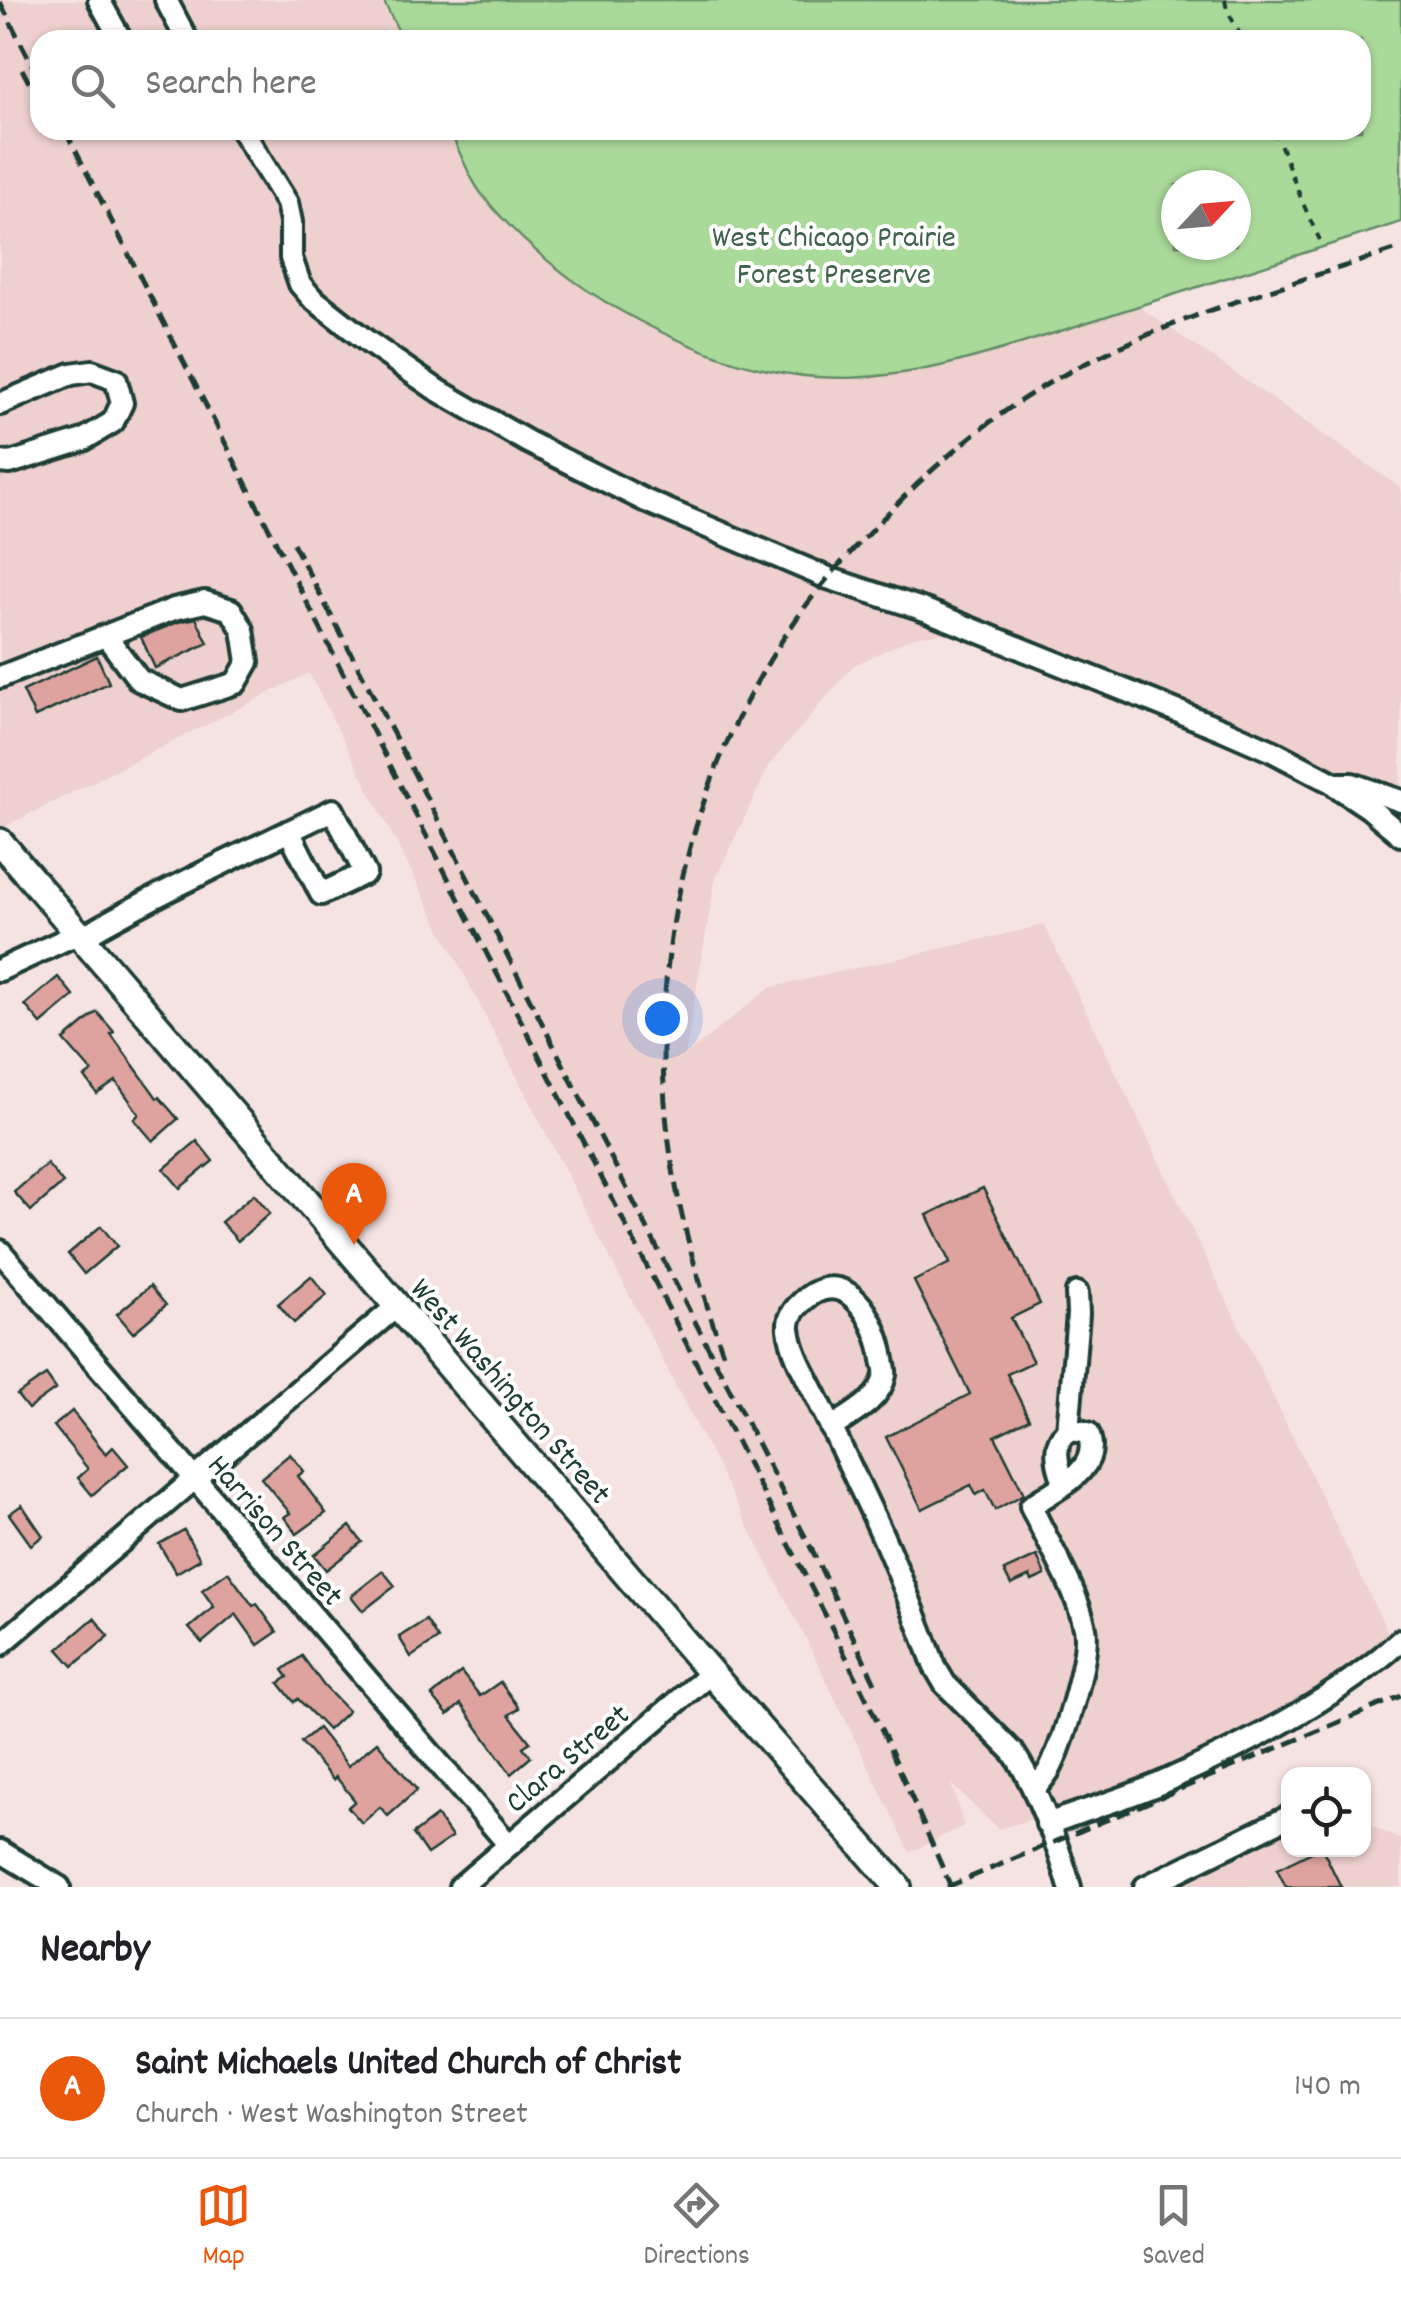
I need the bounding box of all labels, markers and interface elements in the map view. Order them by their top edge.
search box [30,30,1371,140]
icon: search [65,58,120,113]
text: Search here [145,58,317,113]
north arrow [1161,170,1251,260]
park label: West Chicago Prairie Forest Preserve [712,217,956,300]
your location [637,993,688,1044]
pin: A [322,1162,386,1245]
street label: West Washington Street [397,1270,620,1517]
street label: Harrison Street [194,1446,353,1619]
street label: Clara Street [497,1695,642,1827]
map controls [1281,1767,1371,1857]
button: locate [1281,1767,1371,1857]
text: Nearby [40,1922,150,1982]
text: Saint Michaels United Church of Christ [135,2038,681,2093]
text: A [64,2065,81,2111]
text: 140 m [1294,2065,1361,2111]
text: Church · West Washington Street [135,2093,528,2139]
tab: Map [196,2178,251,2278]
tab: Directions [644,2178,750,2278]
tab: Saved [1142,2178,1205,2278]

